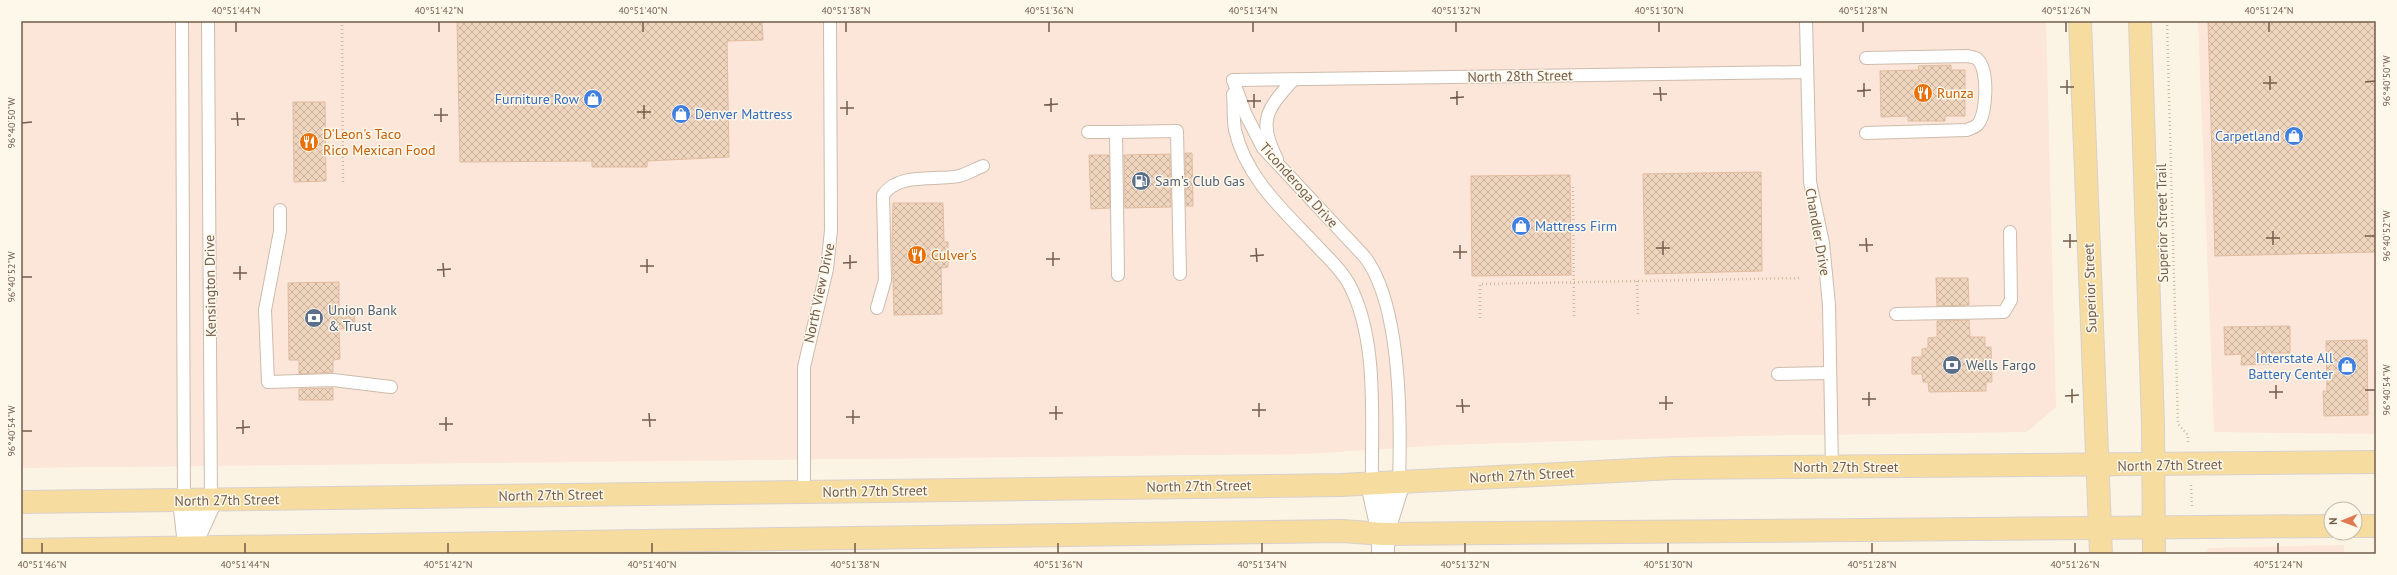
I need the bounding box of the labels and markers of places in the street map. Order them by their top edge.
restaurant icon: Runza [1912,82,1934,104]
place label: Runza [1937,84,1974,102]
shop icon: Furniture Row [582,88,604,110]
place label: Furniture Row [495,90,580,108]
shop icon: Denver Mattress [670,103,692,125]
place label: Denver Mattress [695,105,792,123]
place label: D'Leon's Taco Rico Mexican Food [323,125,436,159]
shop icon: Carpetland [2283,125,2305,147]
place label: Carpetland [2215,127,2280,145]
restaurant icon: D'Leon's Taco Rico Mexican Food [298,131,320,153]
fuel station icon: Sam's Club Gas [1130,170,1152,192]
place label: Sam's Club Gas [1155,172,1245,190]
shop icon: Mattress Firm [1510,215,1532,237]
place label: Mattress Firm [1535,217,1617,235]
restaurant icon: Culver's [906,244,928,266]
place label: Culver's [931,246,977,264]
place label: Union Bank & Trust [328,301,397,335]
bank icon: Union Bank & Trust [303,307,325,329]
place label: Interstate All Battery Center [2248,349,2333,383]
bank icon: Wells Fargo [1941,354,1963,376]
shop icon: Interstate All Battery Center [2336,355,2358,377]
place label: Wells Fargo [1966,356,2036,374]

